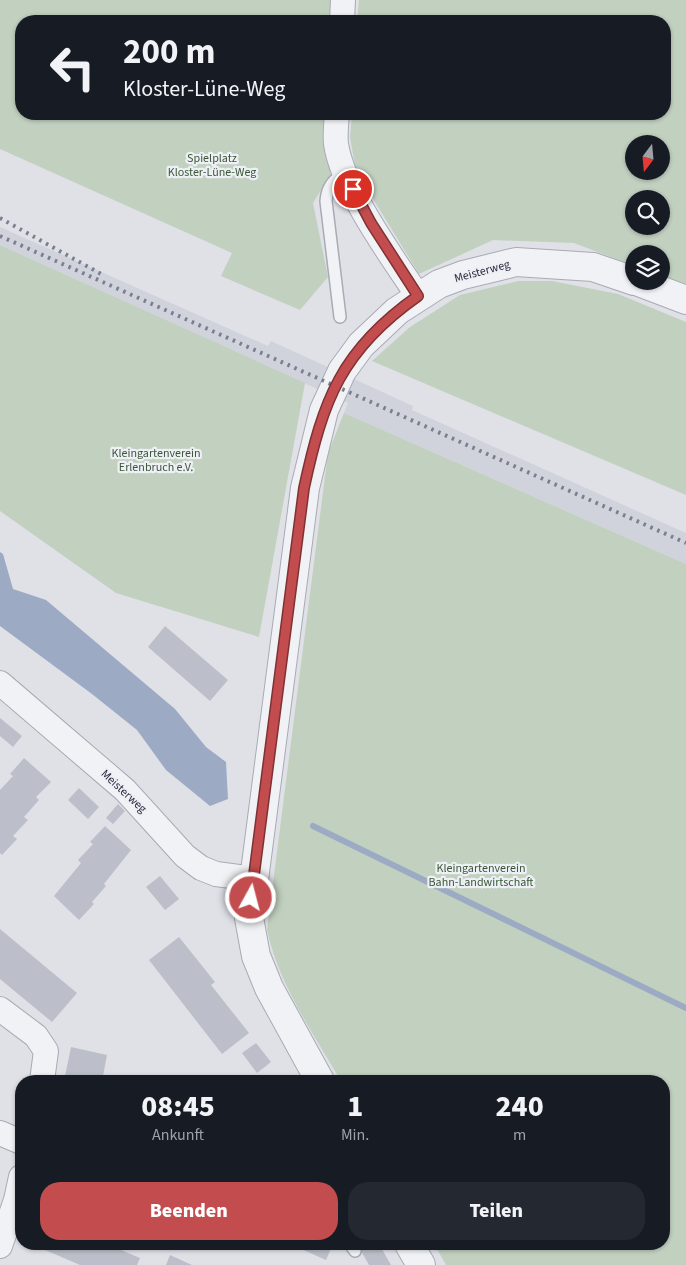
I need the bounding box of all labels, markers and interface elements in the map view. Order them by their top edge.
text: 200 m [123,27,215,77]
icon: left [40,35,105,100]
text: Kloster-Lüne-Weg [123,73,285,105]
north arrow [625,135,670,180]
map controls [625,135,670,290]
park label: Spielplatz Kloster-Lüne-Weg [168,150,256,181]
pin [332,168,374,210]
icon: arrive [339,175,367,203]
button: search [625,190,670,235]
button: layers [625,245,670,290]
street label: Meisterweg [452,256,512,287]
park label: Kleingartenverein Erlenbruch e.V. [112,445,200,476]
street label: Meisterweg [97,766,150,817]
park label: Kleingartenverein Bahn-Landwirtschaft [429,860,533,891]
position arrow [224,871,276,923]
text: 08:45 [141,1085,215,1128]
text: 1 [347,1085,363,1128]
text: 240 [496,1085,544,1128]
text: Ankunft [152,1124,204,1146]
text: Min. [341,1124,369,1146]
text: m [513,1124,526,1146]
button: Beenden [40,1182,338,1240]
button: Teilen [348,1182,645,1240]

